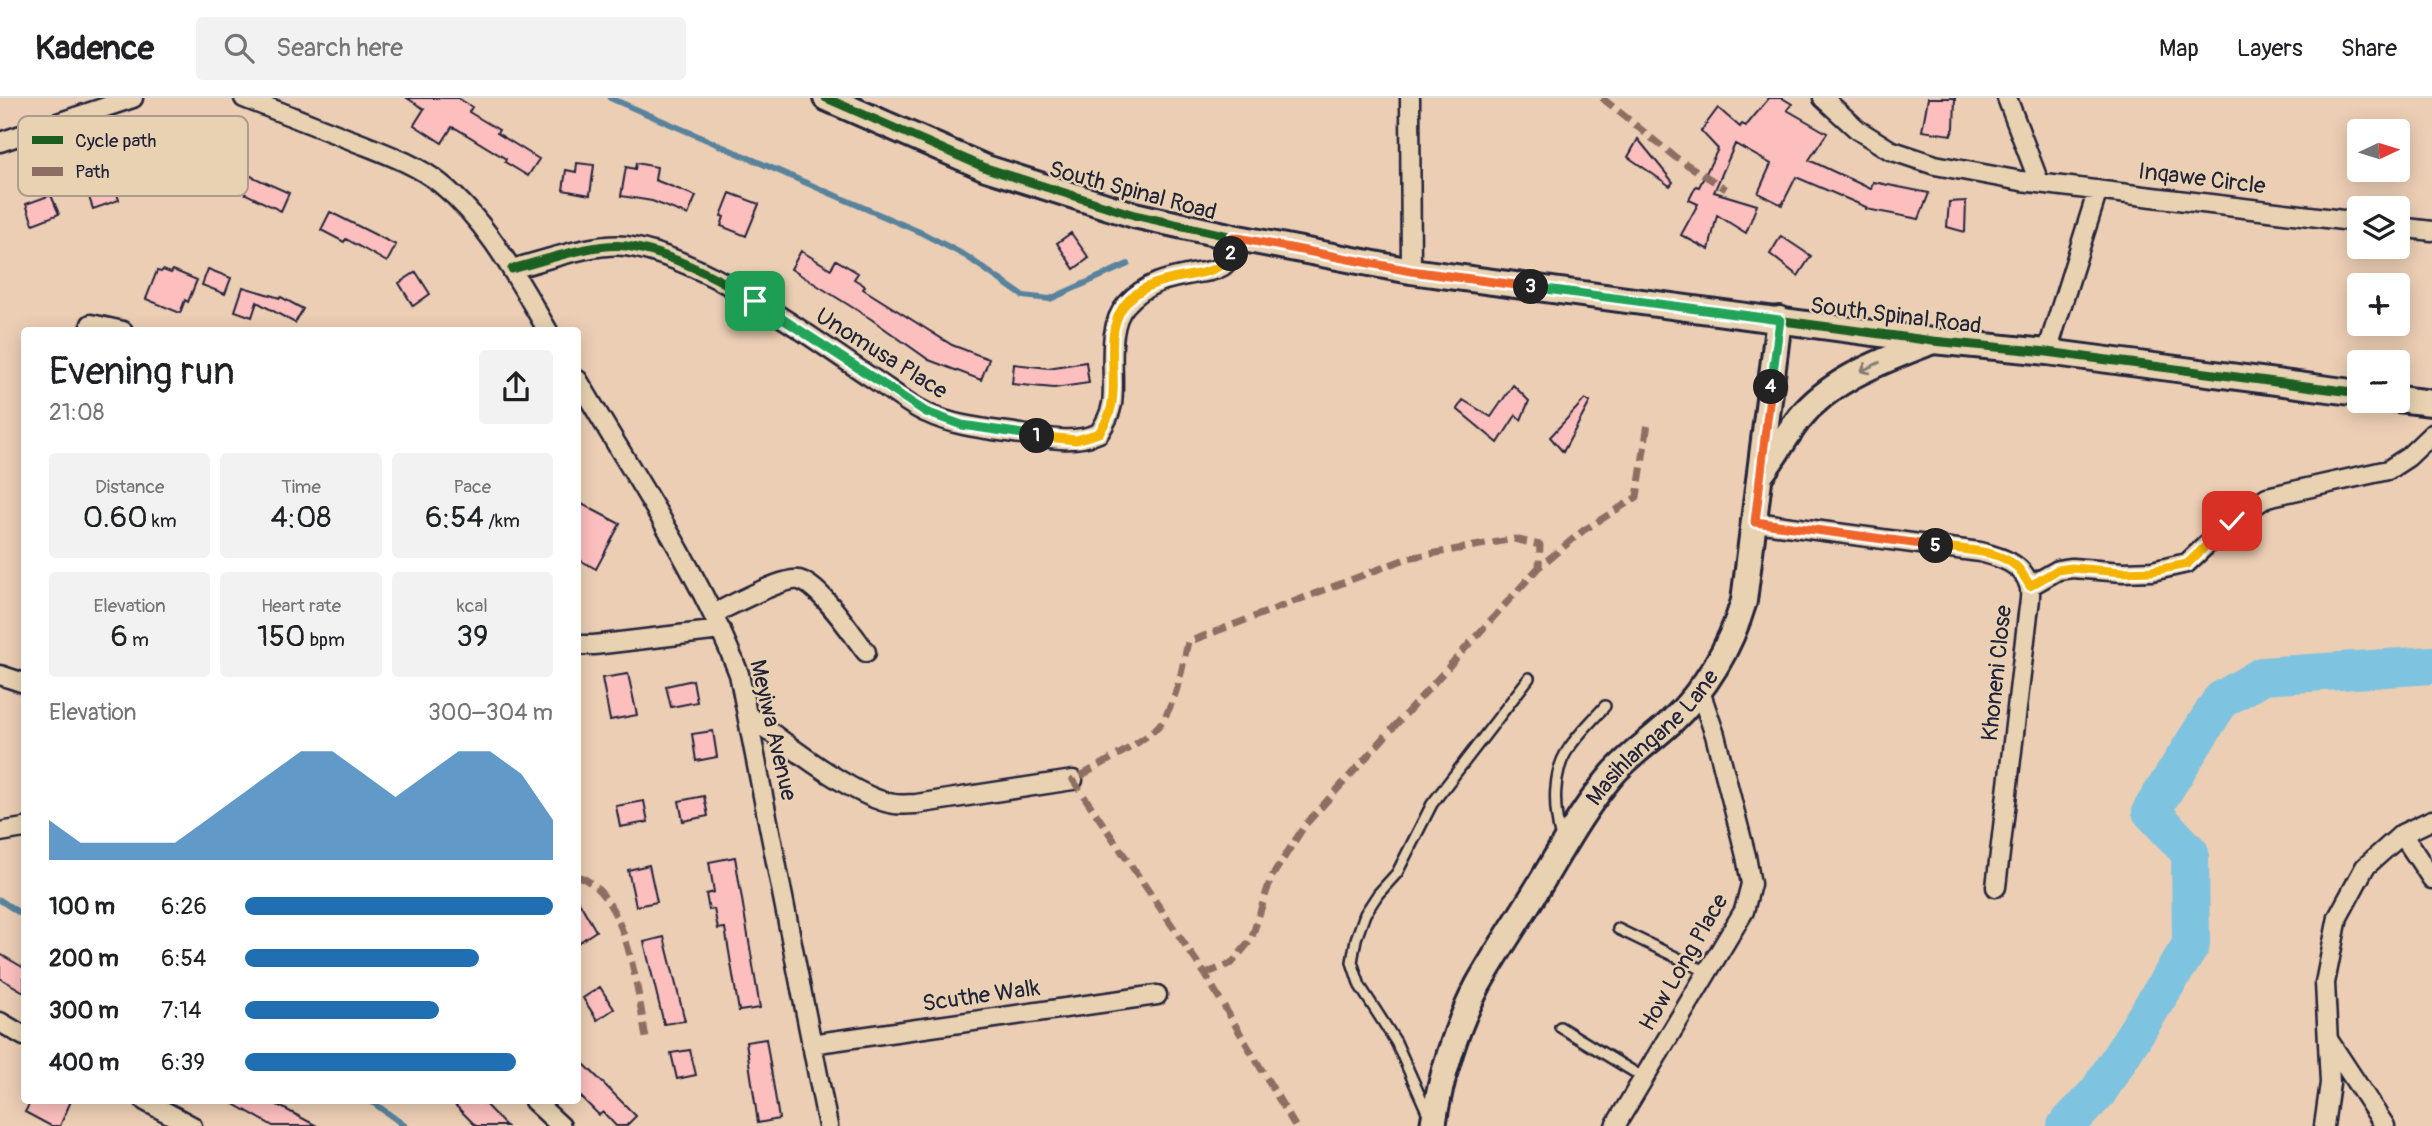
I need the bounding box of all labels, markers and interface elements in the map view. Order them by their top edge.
search box [196,17,686,80]
text: Kadence [35,28,154,69]
icon: search [220,29,258,67]
text: Search here [276,32,403,64]
text: Map [2159,34,2199,63]
text: Layers [2237,34,2303,63]
text: Share [2341,34,2397,63]
legend [18,116,248,196]
north arrow [2347,119,2410,182]
map controls [2347,119,2410,413]
text: Cycle path [75,129,156,153]
street label: South Spinal Road [1046,154,1220,227]
street label: Inqawe Circle [2137,156,2268,201]
text: Path [75,160,110,184]
button: layers [2347,196,2410,259]
pin: 2 [1214,236,1248,272]
text: 2 [1225,241,1236,265]
pin: 3 [1514,270,1548,304]
pin [725,271,785,331]
button: + [2347,273,2410,336]
text: 3 [1525,274,1536,298]
icon: arrive [736,282,774,320]
street label: South Spinal Road [1809,291,1983,340]
street label: Unomusa Place [810,301,954,406]
text: Evening run [49,348,235,396]
button: share [479,350,553,424]
button: − [2347,350,2410,413]
one-way arrow [1860,360,1881,374]
pin: 4 [1754,370,1788,404]
text: 4 [1765,374,1776,398]
text: 21:08 [49,398,104,427]
pin: 1 [1020,418,1054,454]
text: 1 [1033,423,1040,447]
text: Distance [95,475,164,499]
text: Time [281,475,321,499]
text: Pace [454,475,491,499]
pin [2202,491,2262,551]
text: 0.60 [83,499,148,536]
text: 4:08 [270,499,332,536]
text: 6:54 [425,499,484,536]
icon: check [2213,502,2251,540]
text: km [148,509,177,533]
text: /km [484,509,520,533]
pin: 5 [1918,528,1954,564]
text: 5 [1930,533,1941,557]
text: Elevation [93,594,166,618]
text: Heart rate [261,594,341,618]
text: kcal [457,594,488,618]
street label: Khoneni Close [1975,603,2018,742]
text: 6 [110,618,128,655]
text: 150 [257,618,306,655]
text: 39 [456,618,488,655]
text: m [128,628,149,652]
text: bpm [306,628,345,652]
street label: Meyiwa Avenue [743,657,804,804]
street label: Masihlangane Lane [1579,663,1725,811]
text: Elevation [49,698,137,727]
text: 300–304 m [428,698,553,727]
street label: How Long Place [1632,888,1735,1036]
text: 100 m [49,892,115,921]
text: 6:26 [161,892,207,921]
text: 200 m [49,944,119,973]
text: 6:54 [161,944,206,973]
street label: Scuthe Walk [920,973,1042,1018]
text: 300 m [49,996,119,1025]
text: 7:14 [161,996,202,1025]
text: 400 m [49,1048,119,1077]
text: 6:39 [161,1048,205,1077]

